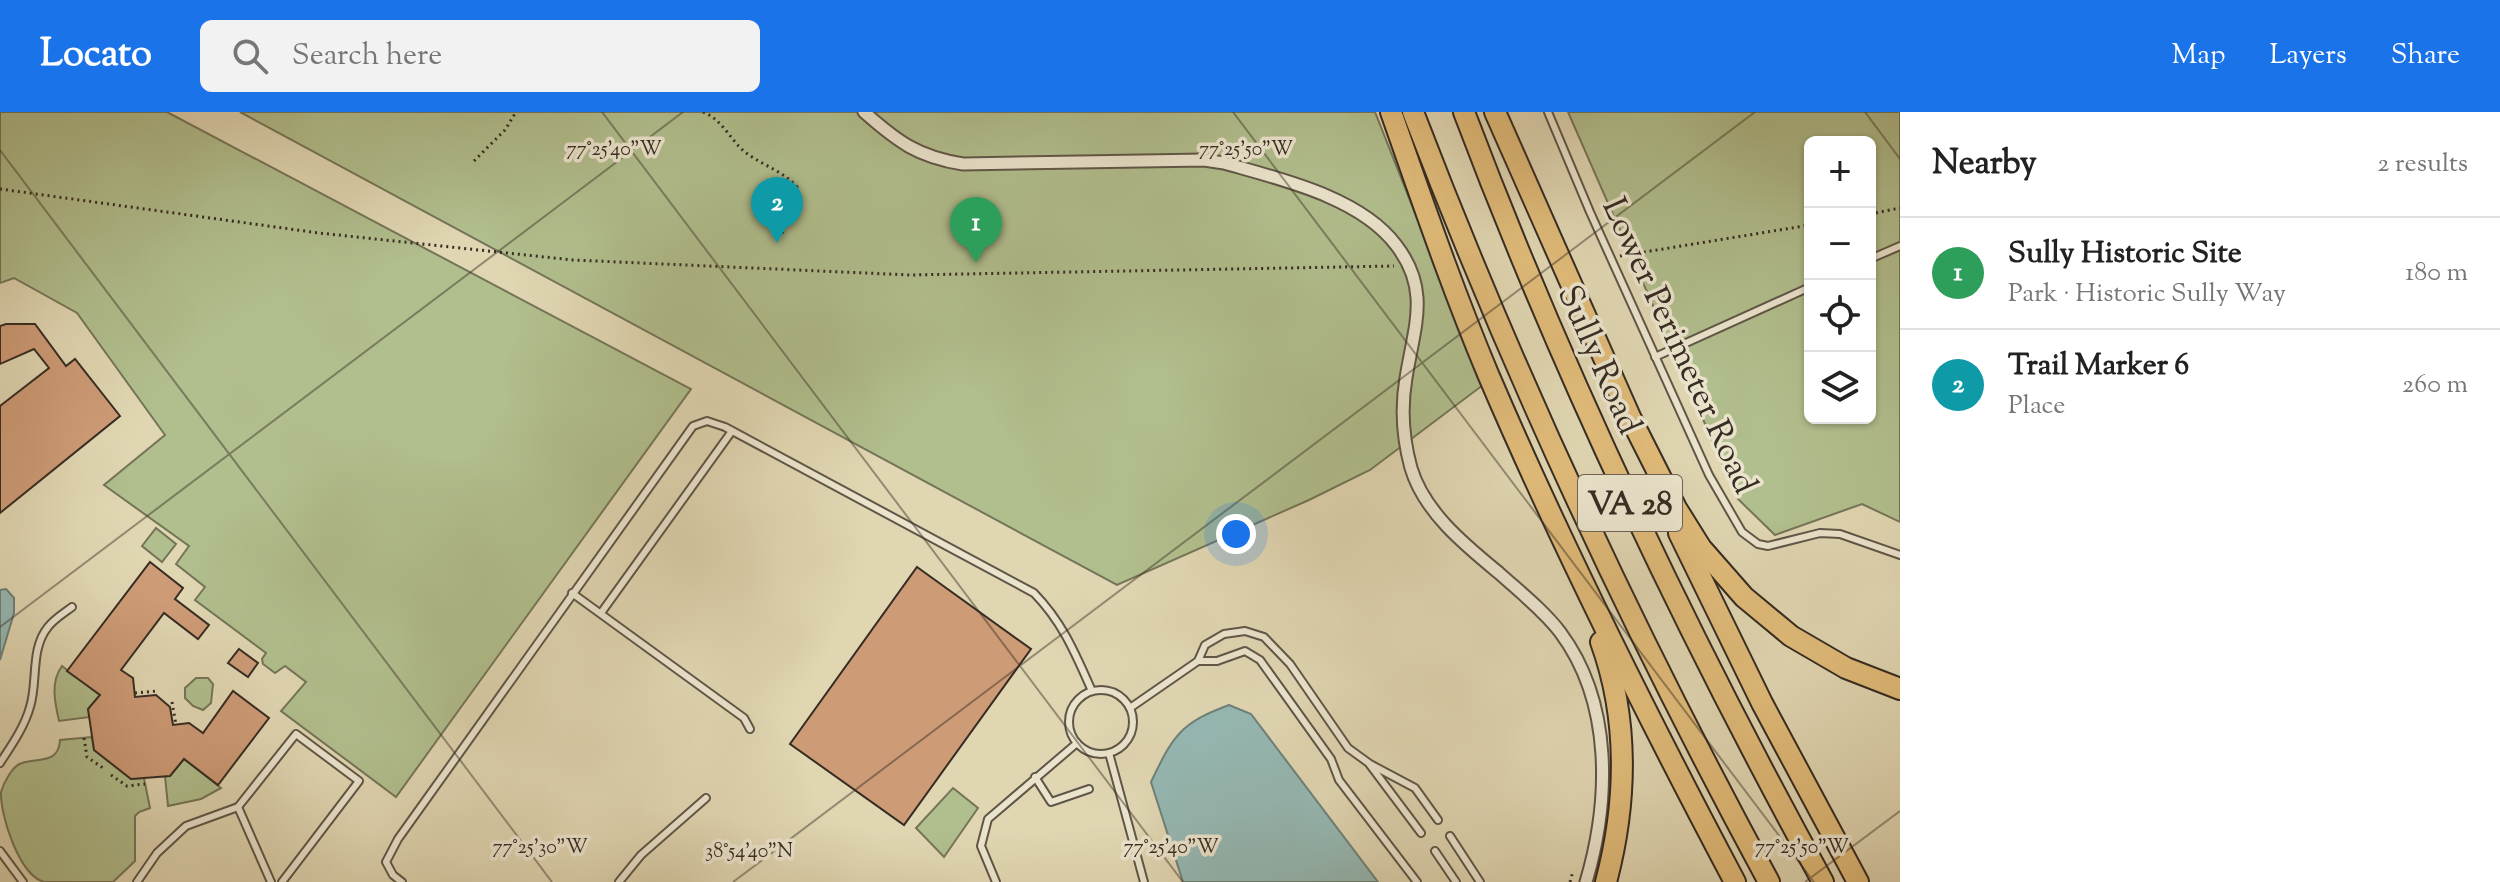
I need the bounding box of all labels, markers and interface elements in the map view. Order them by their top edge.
search box [200,20,760,92]
text: Locato [40,29,152,83]
icon: search [228,34,272,78]
text: Search here [292,35,442,78]
text: Map [2172,36,2225,76]
text: Layers [2269,36,2347,76]
text: Share [2391,36,2460,76]
text: 77°25'40"W [566,136,662,165]
text: 77°25'50"W [1199,136,1293,165]
map controls [1804,136,1876,424]
button: + [1804,136,1876,208]
text: Nearby [1932,140,2037,189]
text: 2 results [2377,146,2468,183]
pin: 2 [751,177,803,243]
street label: Lower Perimeter Road [1588,190,1768,503]
pin: 1 [950,197,1002,263]
button: − [1804,208,1876,280]
text: Sully Historic Site [2008,233,2242,276]
text: 1 [1954,255,1962,292]
text: 180 m [2405,255,2468,292]
text: Park · Historic Sully Way [2008,276,2286,313]
street label: Sully Road [1543,278,1653,443]
button: locate [1804,280,1876,352]
text: Trail Marker 6 [2008,345,2189,388]
button: layers [1804,352,1876,424]
text: 2 [1952,367,1964,404]
text: 260 m [2402,367,2468,404]
text: Place [2008,388,2065,425]
road number: VA 28 [1578,475,1682,531]
your location [1216,514,1256,554]
text: 77°25'30"W [492,834,588,863]
text: 77°25'40"W [1123,834,1219,863]
text: 77°25'50"W [1755,834,1849,863]
text: 38°54'40"N [705,838,793,867]

